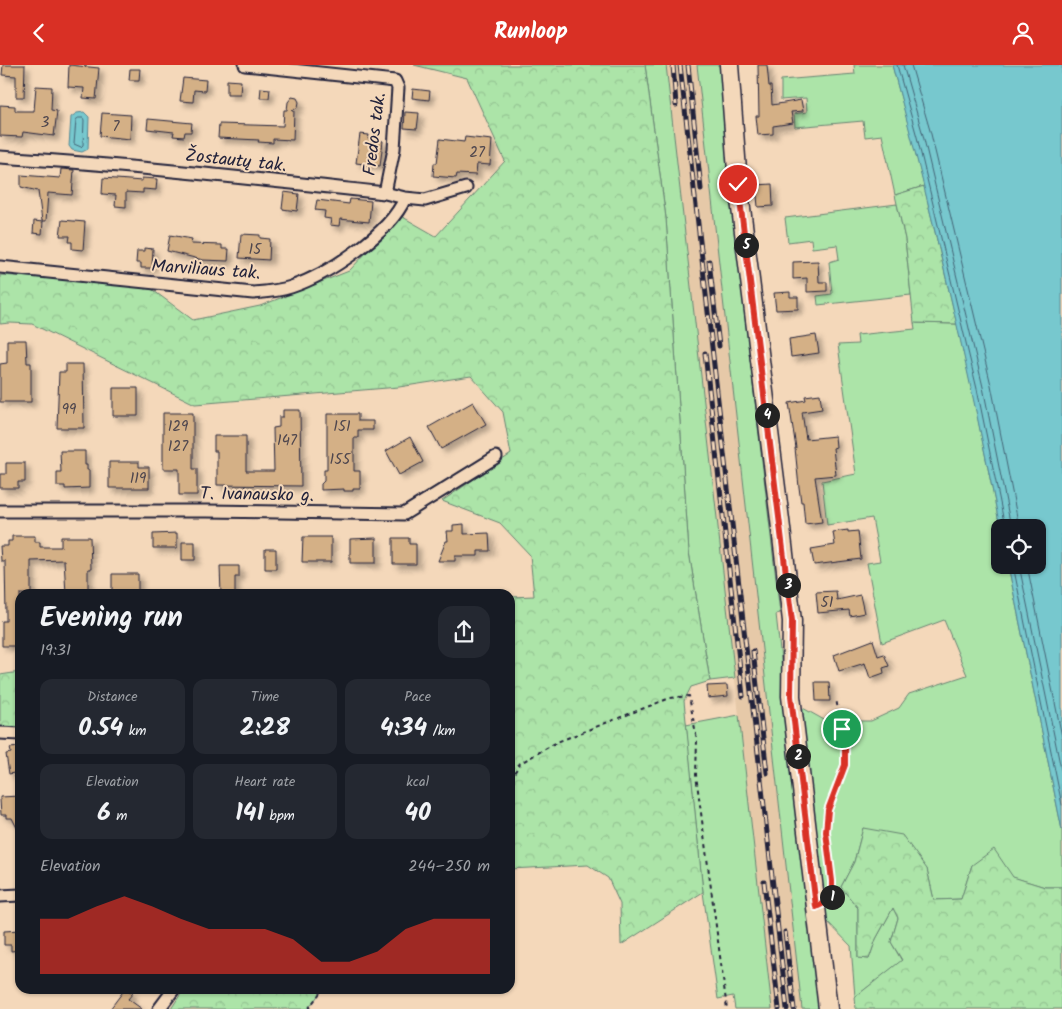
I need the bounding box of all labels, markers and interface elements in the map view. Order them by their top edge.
text: Runloop [494,15,568,50]
icon: back [25,19,53,47]
icon: person [1009,19,1037,47]
street label: Fredos tak. [356,91,395,177]
house number: 3 [41,111,50,135]
house number: 7 [113,115,121,139]
house number: 27 [469,141,486,165]
street label: Žostautų tak. [184,142,288,181]
pin [717,163,759,205]
icon: check [724,170,752,198]
pin: 5 [734,233,758,257]
text: 5 [743,234,750,256]
house number: 15 [249,238,262,262]
street label: Marviliaus tak. [150,252,261,289]
house number: 99 [62,398,77,422]
pin: 4 [754,403,780,427]
text: 4 [764,404,771,426]
house number: 129 [168,415,189,439]
house number: 151 [333,415,351,439]
house number: 147 [277,429,298,453]
house number: 127 [168,435,189,459]
house number: 155 [330,448,351,472]
house number: 119 [130,467,147,491]
street label: T. Ivanausko g. [200,480,314,511]
map controls [991,519,1046,574]
button: locate [991,519,1046,574]
pin: 3 [776,573,800,597]
text: 3 [785,574,792,596]
house number: 51 [821,591,834,615]
text: Evening run [40,596,183,641]
button: share [438,606,490,658]
text: 19:31 [40,638,71,663]
text: Distance [87,686,137,708]
text: Time [251,686,279,708]
text: Pace [404,686,431,708]
text: 0.54 [78,708,123,748]
text: 2:28 [240,708,290,748]
text: 4:34 [380,708,427,748]
pin [821,708,863,750]
icon: arrive [828,715,856,743]
text: km [123,720,147,742]
text: /km [427,720,455,742]
pin: 2 [786,743,810,769]
text: 2 [794,745,803,767]
text: Elevation [86,771,139,793]
text: Heart rate [235,771,295,793]
text: kcal [406,771,429,793]
text: 6 [97,793,111,833]
text: 141 [235,793,264,833]
text: 40 [404,793,431,833]
text: m [111,805,127,827]
text: bpm [264,805,295,827]
text: Elevation [40,854,101,879]
text: 244–250 m [408,854,490,879]
pin: 1 [820,885,844,909]
text: 1 [830,886,835,908]

